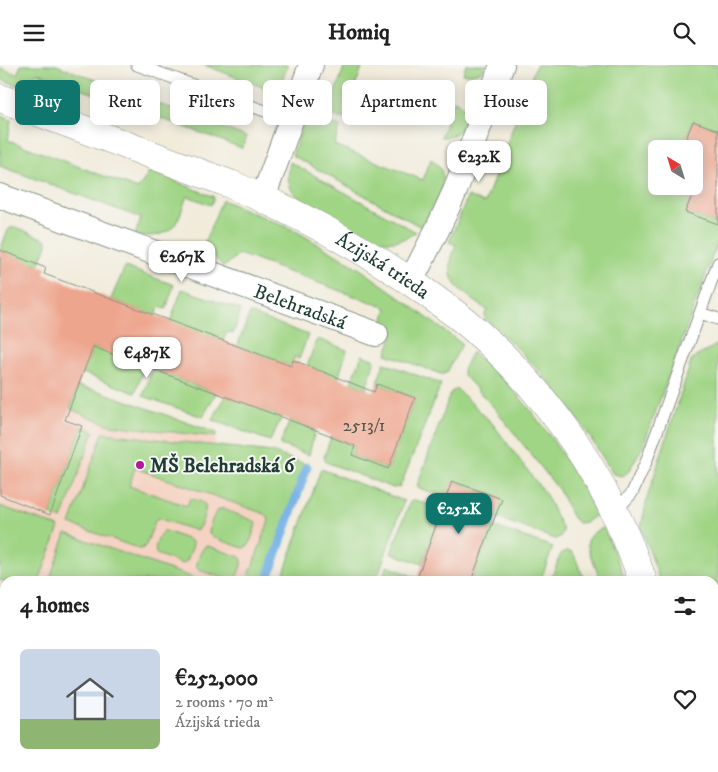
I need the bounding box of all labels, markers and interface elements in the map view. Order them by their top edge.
icon: menu [20,19,48,47]
text: Homiq [328,19,390,46]
icon: search [670,19,698,47]
chip: Buy [15,80,80,125]
chip: Rent [90,80,160,125]
chip: Filters [170,80,253,125]
chip: New [263,80,332,125]
chip: Apartment [342,80,455,125]
chip: House [465,80,547,125]
north arrow [648,140,702,195]
map controls [648,140,703,195]
pin: €232K [444,141,514,183]
text: €232K [458,147,500,167]
street label: Ázijská trieda [331,226,435,305]
pin: €267K [147,241,217,283]
text: €267K [159,247,205,267]
street label: Belehradská [250,279,350,336]
pin: €487K [112,337,182,379]
text: €487K [124,343,170,363]
house number: 2513/1 [343,415,385,437]
place label: MŠ Belehradská 6 [150,453,296,479]
marker: MŠ Belehradská 6 [134,459,146,471]
pin: €252K [424,493,494,535]
text: €252K [437,499,481,519]
icon: filters [671,592,699,620]
text: 4 homes [20,593,89,619]
text: €252,000 [175,666,258,692]
icon: home [60,669,120,729]
icon: heart [671,685,699,713]
text: 2 rooms · 70 m² [175,692,273,712]
text: Ázijská trieda [175,712,260,732]

